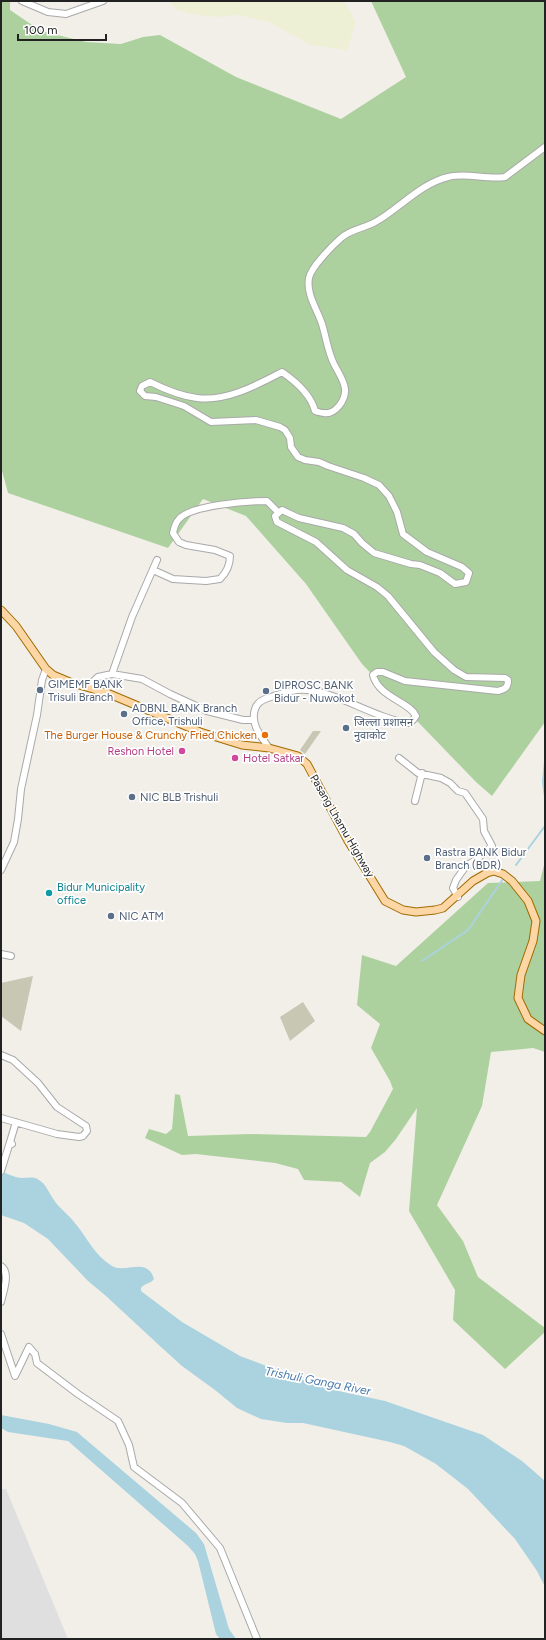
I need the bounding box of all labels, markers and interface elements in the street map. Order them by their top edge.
scale bar [18,16,106,42]
text: 100 m [24,23,58,37]
place label: GIMEMF BANK Trisuli Branch [48,678,123,704]
place label: DIPROSC BANK Bidur - Nuwokot [274,679,355,705]
marker: GIMEMF BANK Trisuli Branch [35,685,45,695]
marker: DIPROSC BANK Bidur - Nuwokot [261,686,271,696]
place label: ADBNL BANK Branch Office, Trishuli [132,702,237,728]
marker: ADBNL BANK Branch Office, Trishuli [119,709,129,719]
place label: जिल्ला प्रशासन नुवाकोट [354,716,414,742]
marker: जिल्ला प्रशासन नुवाकोट [341,723,351,733]
place label: The Burger House & Crunchy Fried Chicken [44,729,257,742]
marker: The Burger House & Crunchy Fried Chicken [260,730,270,740]
place label: Reshon Hotel [107,745,174,758]
marker: Reshon Hotel [177,746,187,756]
place label: Hotel Satkar [243,752,304,765]
marker: Hotel Satkar [230,753,240,763]
street label: Pasang Lhamu Highway [307,772,377,880]
place label: NIC BLB Trishuli [140,791,218,804]
marker: NIC BLB Trishuli [127,792,137,802]
place label: Rastra BANK Bidur Branch (BDR) [435,846,527,872]
marker: Rastra BANK Bidur Branch (BDR) [422,853,432,863]
place label: Bidur Municipality office [57,881,145,907]
marker: Bidur Municipality office [44,888,54,898]
place label: NIC ATM [119,910,164,923]
marker: NIC ATM [106,911,116,921]
water label: Trishuli Ganga River [264,1364,373,1398]

